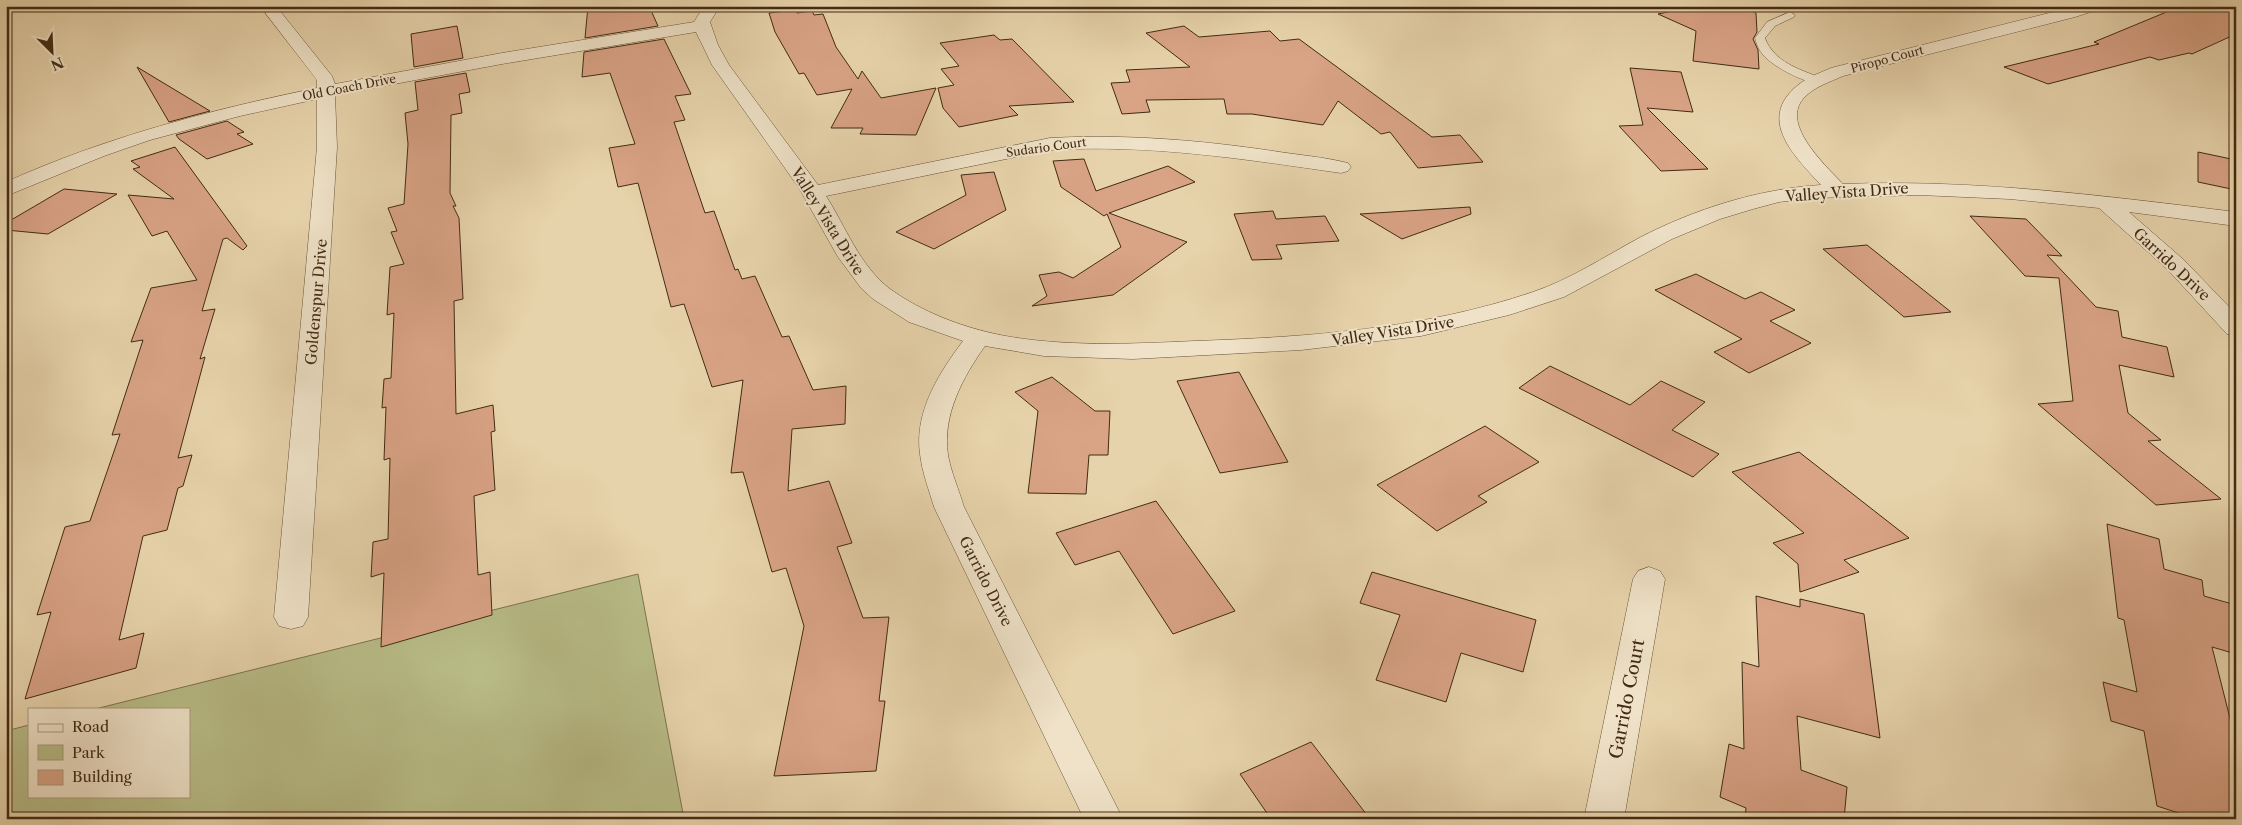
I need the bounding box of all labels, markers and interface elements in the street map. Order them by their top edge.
north arrow [28,28,78,78]
street label: Piropo Court [1849,42,1926,76]
text: N [48,53,67,75]
street label: Old Coach Drive [301,71,397,103]
street label: Sudario Court [1005,134,1088,160]
street label: Valley Vista Drive [787,163,869,278]
street label: Valley Vista Drive [1784,178,1909,206]
street label: Garrido Drive [2130,223,2214,305]
street label: Goldenspur Drive [301,238,331,366]
street label: Valley Vista Drive [1330,312,1455,350]
street label: Garrido Drive [955,533,1017,629]
street label: Garrido Court [1605,637,1649,761]
legend [28,708,190,798]
text: Road [72,717,109,736]
text: Park [72,743,106,762]
text: Building [72,767,132,786]

